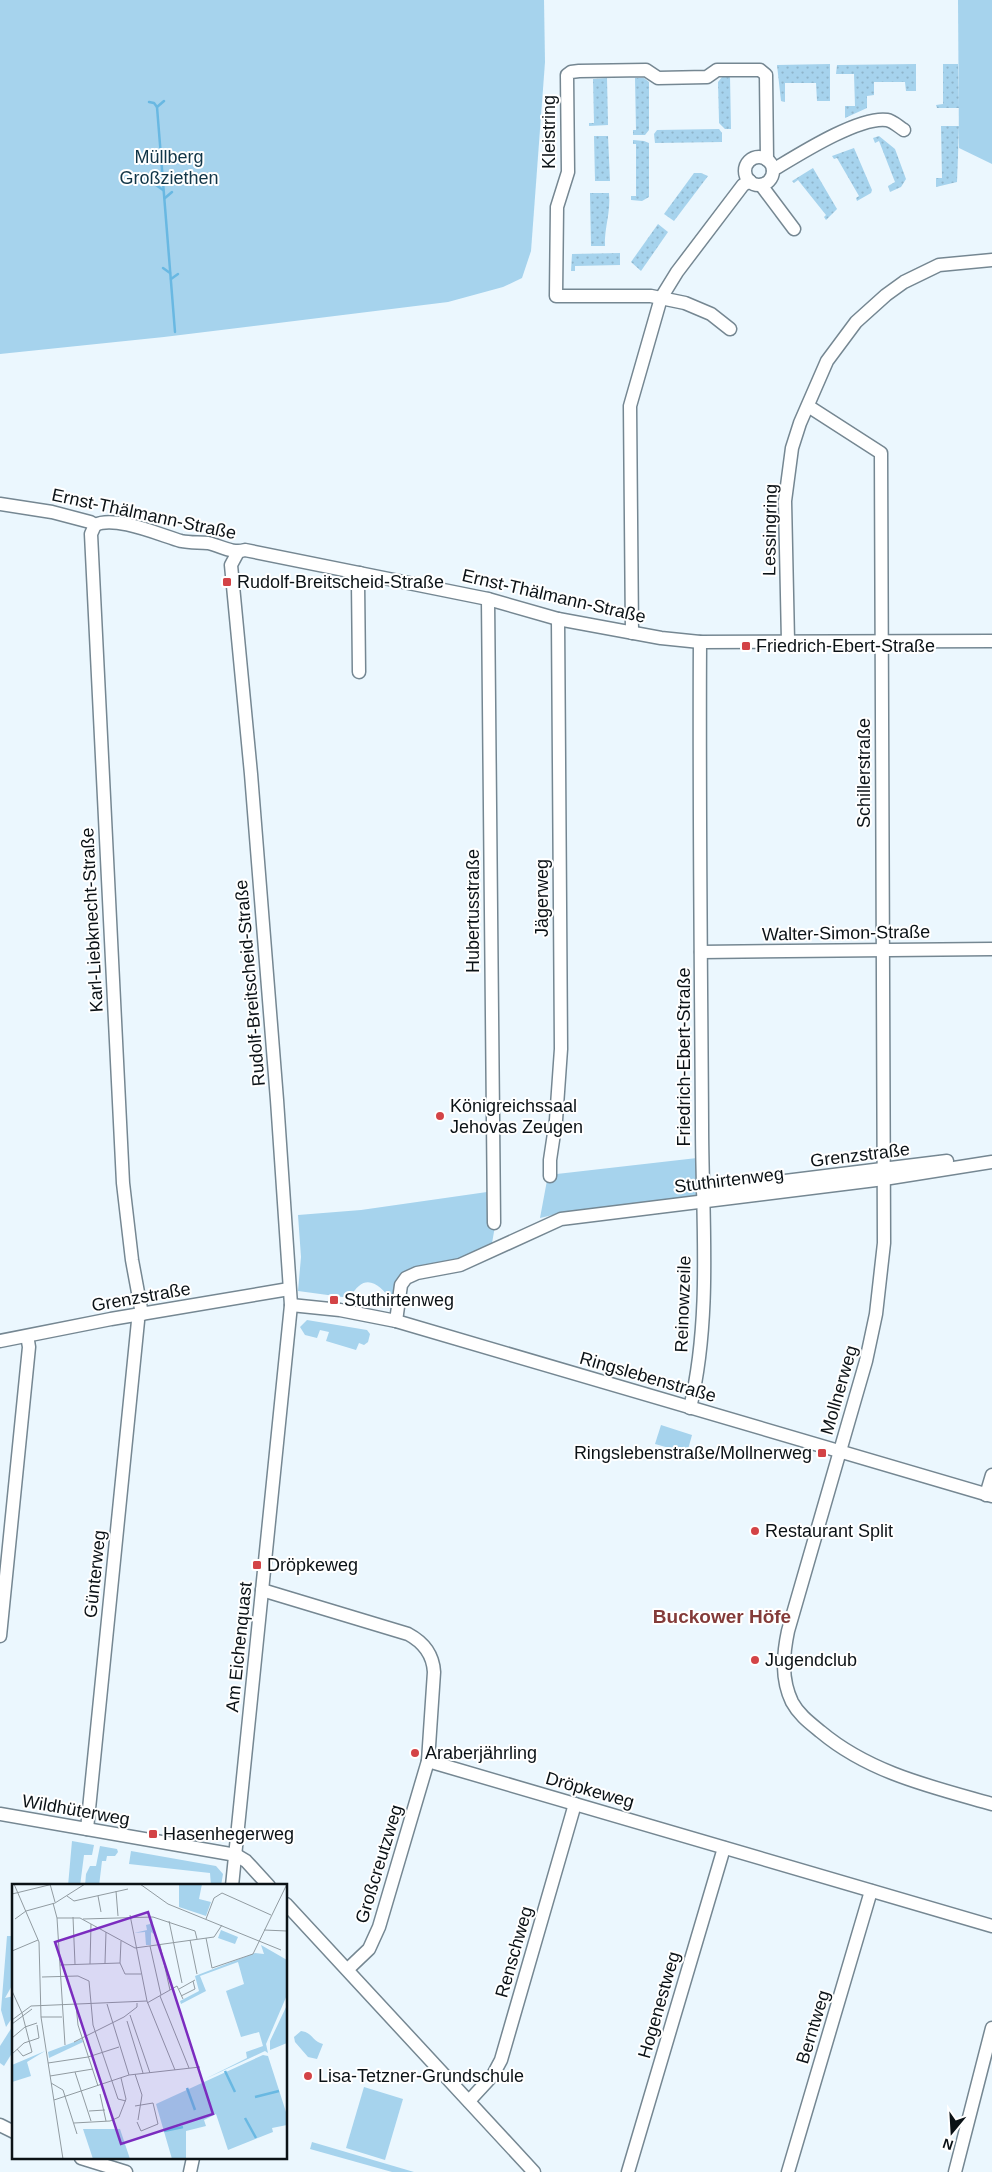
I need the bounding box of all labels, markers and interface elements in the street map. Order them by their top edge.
street label: Kleistring [539,95,559,169]
park label: Müllberg Großziethen [119,147,219,188]
street label: Lessingring [759,484,781,576]
street label: Ernst-Thälmann-Straße [50,485,238,543]
street label: Ernst-Thälmann-Straße [460,565,648,627]
place label: Rudolf-Breitscheid-Straße [237,572,444,592]
marker: Rudolf-Breitscheid-Straße [221,576,233,588]
place label: Friedrich-Ebert-Straße [756,636,935,656]
marker: Friedrich-Ebert-Straße [740,640,752,652]
street label: Schillerstraße [854,718,874,828]
street label: Karl-Liebknecht-Straße [77,827,107,1013]
street label: Hubertusstraße [463,849,483,973]
street label: Jägerweg [532,859,552,937]
street label: Rudolf-Breitscheid-Straße [231,879,269,1087]
street label: Walter-Simon-Straße [762,922,930,944]
street label: Friedrich-Ebert-Straße [674,967,694,1147]
place label: Königreichssaal Jehovas Zeugen [450,1096,583,1137]
marker: Königreichssaal Jehovas Zeugen [434,1110,446,1122]
street label: Grenzstraße [809,1139,911,1171]
street label: Stuthirtenweg [673,1163,785,1197]
street label: Reinowzeile [671,1255,695,1353]
street label: Grenzstraße [90,1278,192,1316]
place label: Stuthirtenweg [344,1290,454,1310]
marker: Stuthirtenweg [328,1294,340,1306]
street label: Mollnerweg [817,1343,861,1437]
street label: Ringslebenstraße [577,1348,719,1406]
place label: Ringslebenstraße/Mollnerweg [574,1443,812,1463]
marker: Ringslebenstraße/Mollnerweg [816,1447,828,1459]
place label: Restaurant Split [765,1521,893,1541]
marker: Restaurant Split [749,1525,761,1537]
street label: Günterweg [80,1529,110,1619]
place label: Dröpkeweg [267,1555,358,1575]
marker: Dröpkeweg [251,1559,263,1571]
street label: Am Eichenquast [222,1581,256,1713]
district label: Buckower Höfe [653,1606,791,1627]
place label: Jugendclub [765,1650,857,1670]
marker: Jugendclub [749,1654,761,1666]
place label: Araberjährling [425,1743,537,1763]
marker: Araberjährling [409,1747,421,1759]
street label: Dröpkeweg [543,1768,637,1812]
street label: Wildhüterweg [21,1791,131,1829]
street label: Großcreutzweg [351,1802,407,1926]
place label: Hasenhegerweg [163,1824,294,1844]
marker: Hasenhegerweg [147,1828,159,1840]
inset map [12,1884,288,2160]
street label: Renschweg [491,1904,537,2000]
street label: Hogenestweg [634,1949,684,2061]
street label: Berntweg [792,1988,834,2066]
place label: Lisa-Tetzner-Grundschule [318,2066,524,2086]
marker: Lisa-Tetzner-Grundschule [302,2070,314,2082]
north arrow [927,2107,977,2157]
text: N [941,2135,955,2154]

